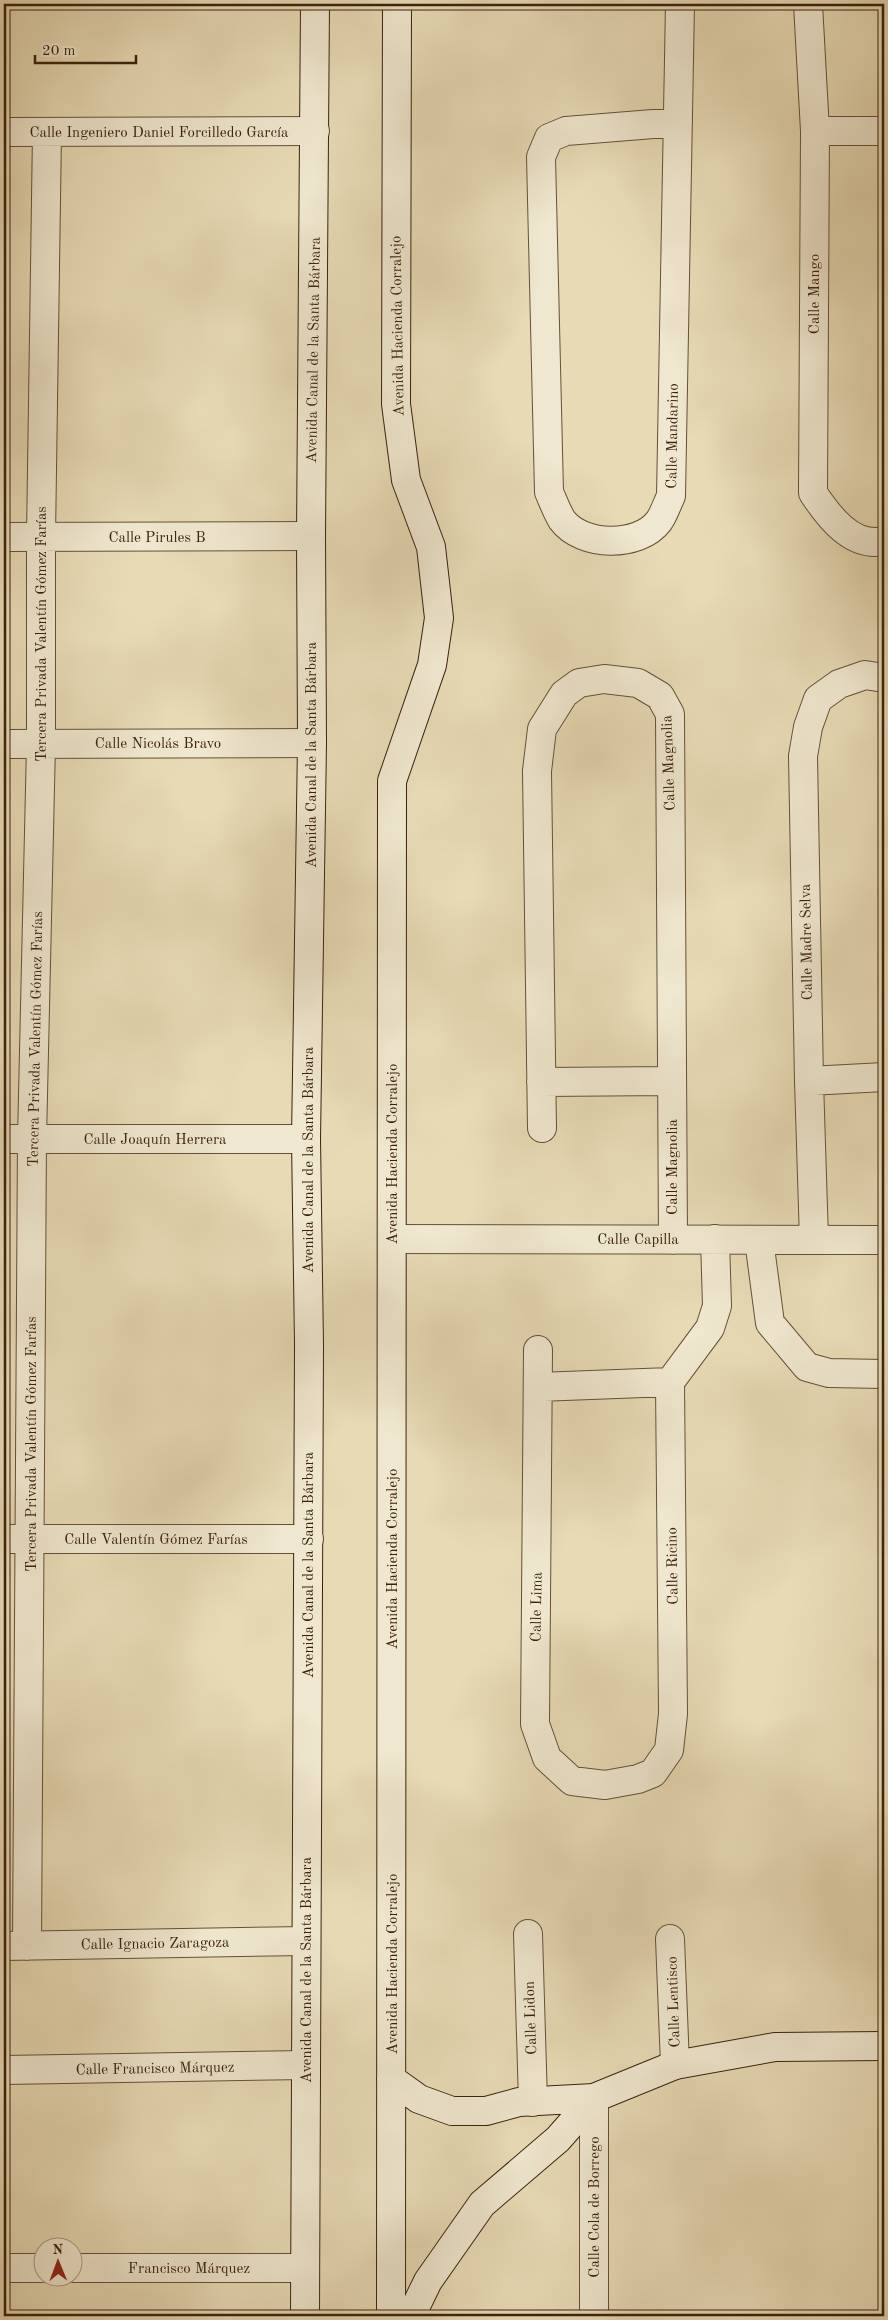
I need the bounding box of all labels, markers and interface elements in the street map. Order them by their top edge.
scale bar [35,32,136,64]
text: 20 m [42,44,76,59]
street label: Calle Ingeniero Daniel Forcilledo García [30,126,289,141]
street label: Avenida Hacienda Corralejo [389,235,408,417]
street label: Avenida Canal de la Santa Bárbara [305,236,324,463]
street label: Calle Mango [808,254,823,334]
street label: Calle Mandarino [665,383,682,489]
street label: Tercera Privada Valentín Gómez Farías [35,506,50,762]
street label: Calle Pirules B [108,531,206,546]
street label: Avenida Canal de la Santa Bárbara [305,641,320,868]
street label: Calle Magnolia [660,714,679,811]
street label: Calle Nicolás Bravo [95,737,221,752]
street label: Calle Madre Selva [799,883,816,1001]
street label: Tercera Privada Valentín Gómez Farías [27,911,46,1167]
street label: Avenida Canal de la Santa Bárbara [302,1046,317,1273]
street label: Avenida Hacienda Corralejo [386,1064,401,1244]
street label: Calle Magnolia [666,1119,681,1215]
street label: Calle Joaquín Herrera [84,1133,227,1148]
street label: Calle Capilla [597,1233,679,1248]
street label: Tercera Privada Valentín Gómez Farías [25,1316,40,1572]
street label: Avenida Canal de la Santa Bárbara [302,1451,317,1678]
street label: Avenida Hacienda Corralejo [386,1469,401,1649]
street label: Calle Ricino [665,1527,682,1605]
street label: Calle Valentín Gómez Farías [64,1533,248,1548]
street label: Calle Lima [529,1571,546,1642]
street label: Avenida Canal de la Santa Bárbara [300,1856,315,2083]
street label: Avenida Hacienda Corralejo [386,1874,401,2054]
street label: Calle Ignacio Zaragoza [81,1936,230,1953]
street label: Calle Lentisco [665,1956,684,2048]
street label: Calle Lidon [523,1981,540,2055]
street label: Calle Francisco Márquez [75,2061,235,2078]
street label: Calle Cola de Borrego [588,2136,603,2278]
north arrow [32,2238,82,2288]
text: N [52,2243,64,2257]
street label: Francisco Márquez [128,2262,250,2277]

